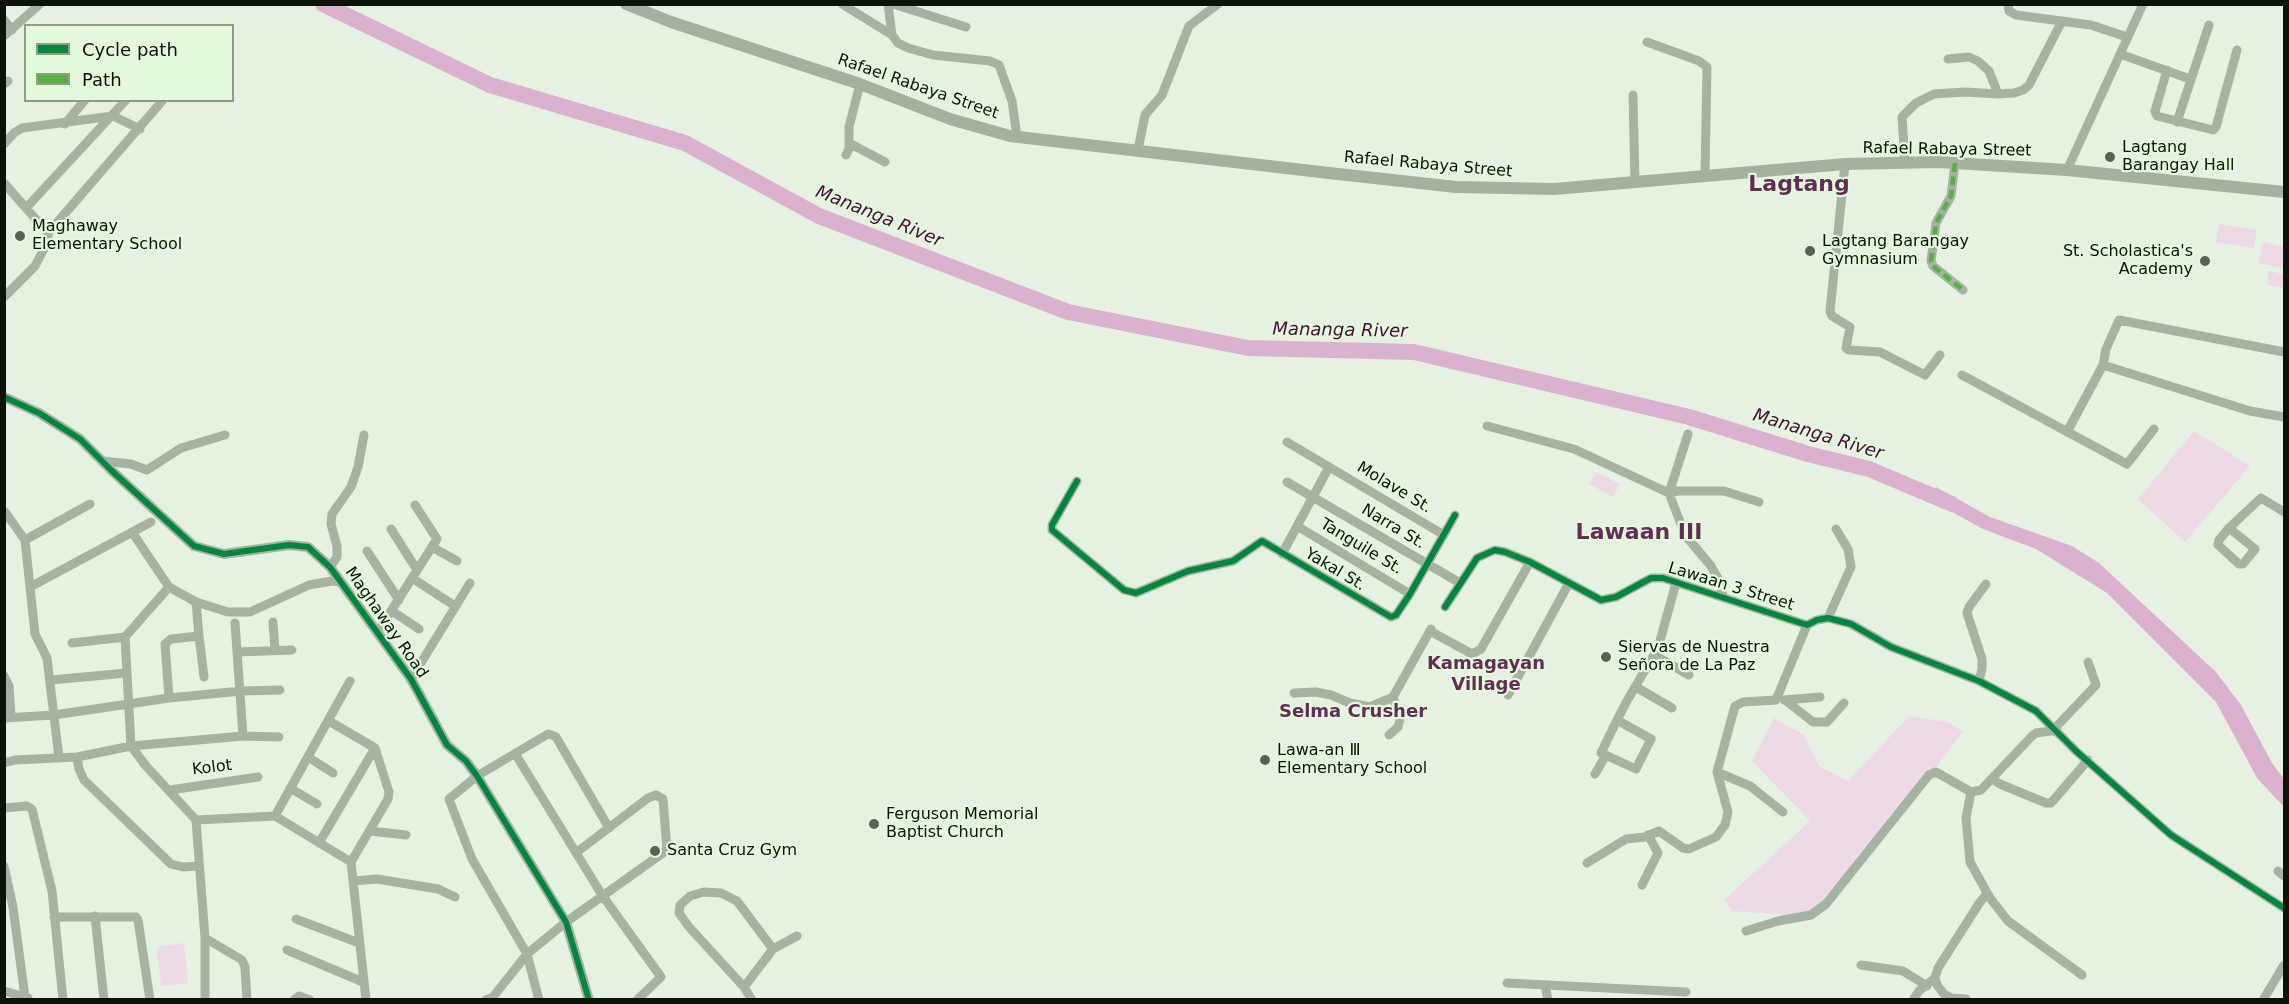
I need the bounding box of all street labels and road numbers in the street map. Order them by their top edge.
street label: Rafael Rabaya Street [835,50,1001,124]
street label: Rafael Rabaya Street [1862,139,2032,161]
street label: Rafael Rabaya Street [1343,148,1513,182]
street label: Molave St. [1353,458,1435,518]
street label: Narra St. [1358,500,1428,554]
street label: Tanguile St. [1316,515,1406,579]
street label: Yakal St. [1301,544,1369,596]
street label: Lawaan 3 Street [1666,559,1796,615]
street label: Maghaway Road [340,564,432,682]
street label: Kolot [191,756,233,780]

